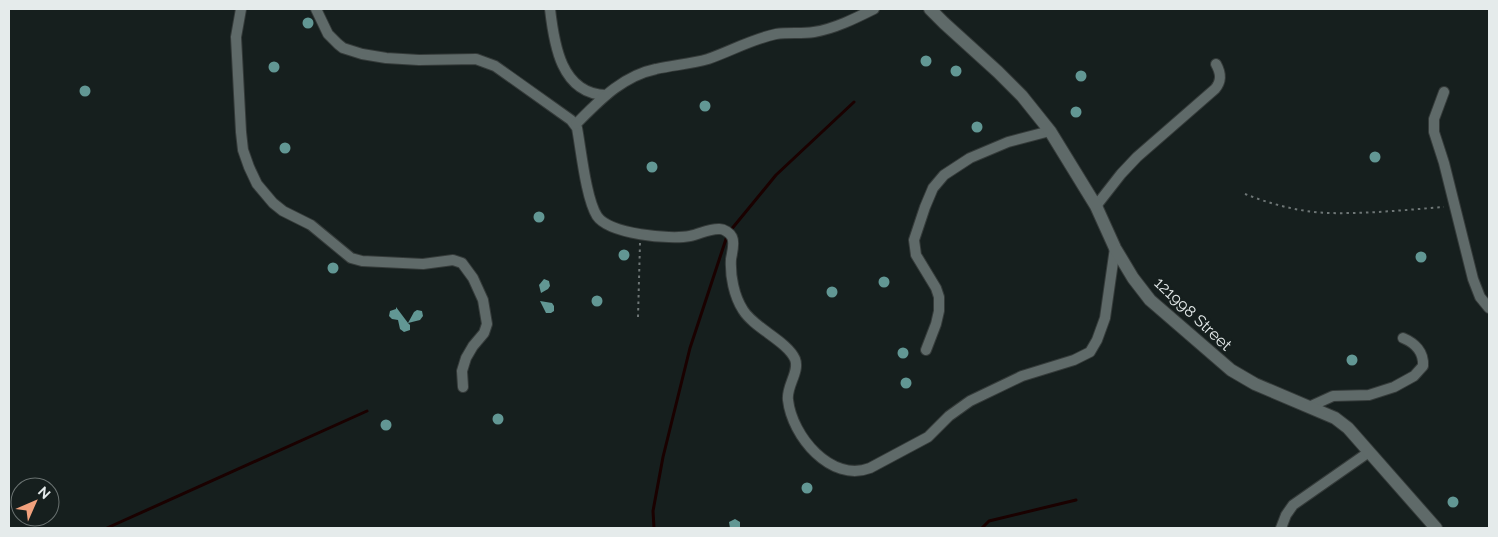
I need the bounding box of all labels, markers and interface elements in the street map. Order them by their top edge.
street label: 121998 Street [1150,273,1236,355]
north arrow [10,477,60,527]
text: N [35,483,54,502]

